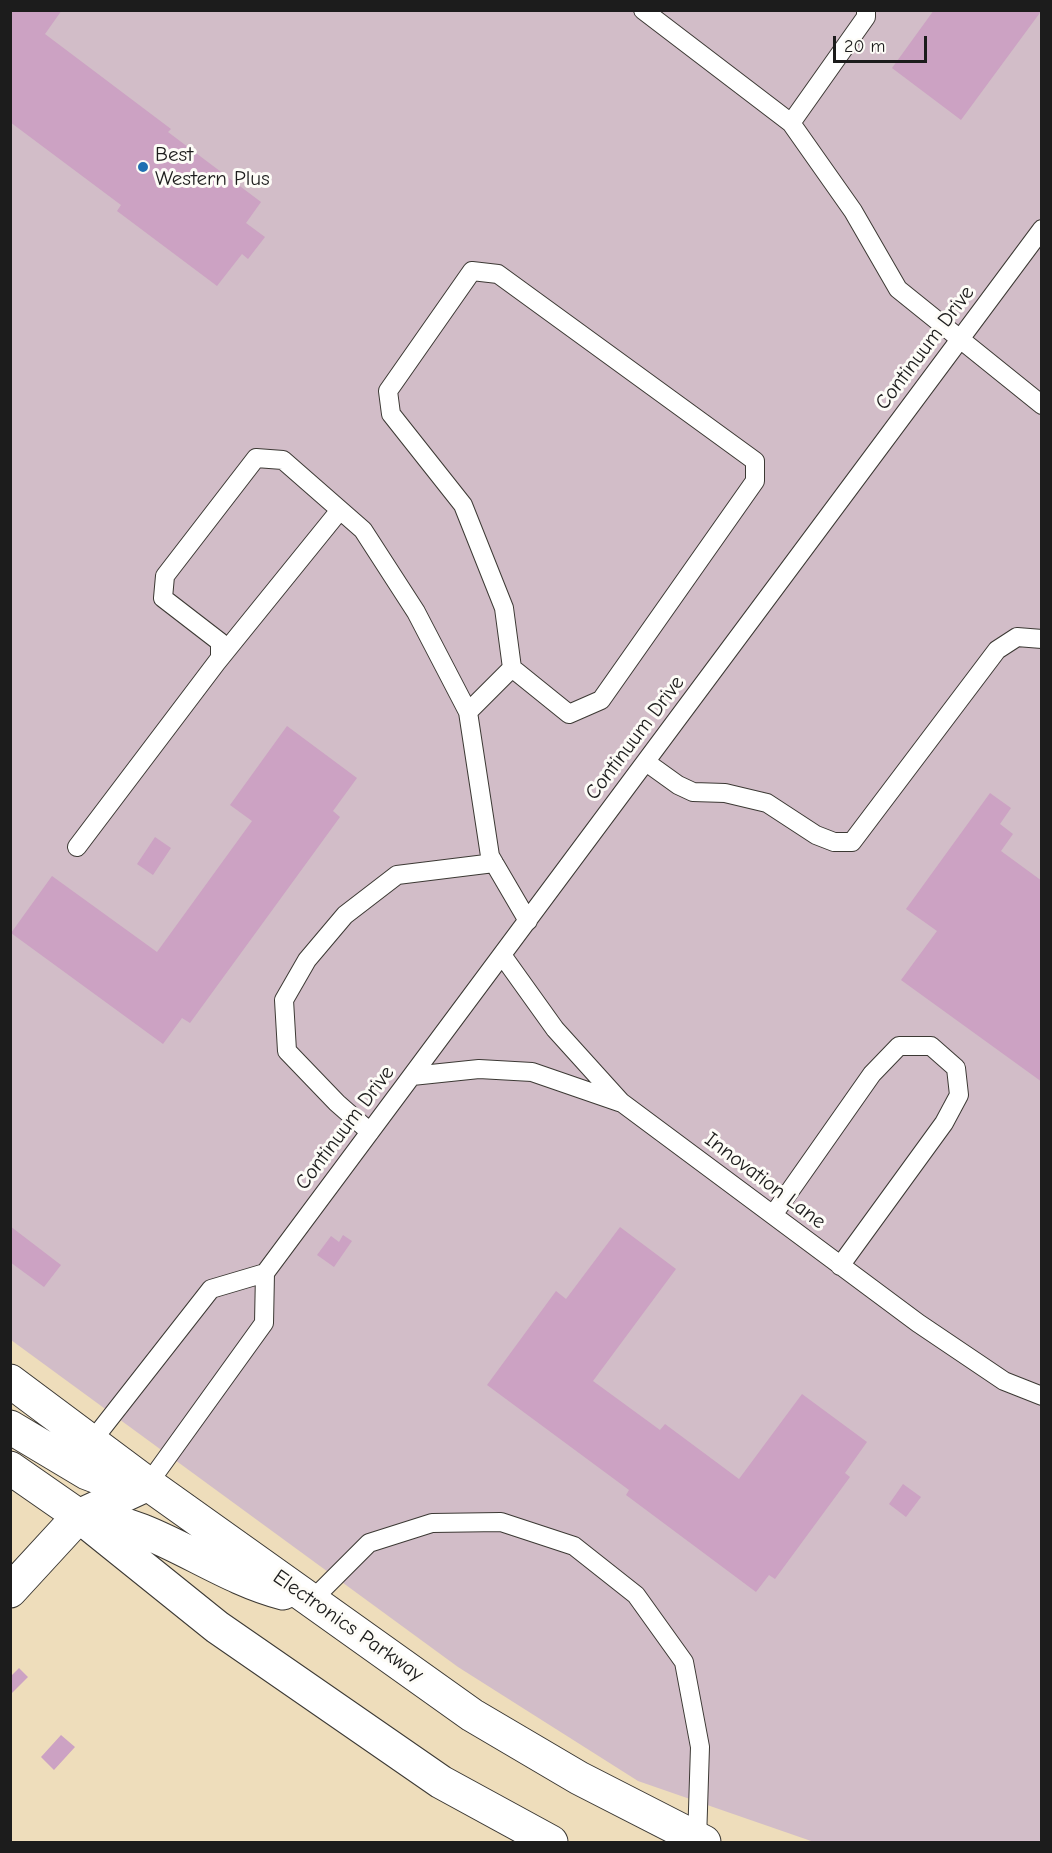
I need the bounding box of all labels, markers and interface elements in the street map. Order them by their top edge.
scale bar [836,24,930,62]
text: 20 m [844,36,885,57]
place label: Best Western Plus [155,142,270,192]
marker: Best Western Plus [136,160,150,174]
street label: Continuum Drive [870,281,980,415]
street label: Continuum Drive [580,671,690,805]
street label: Continuum Drive [290,1061,400,1195]
street label: Innovation Lane [699,1127,831,1235]
street label: Electronics Parkway [268,1565,428,1687]

